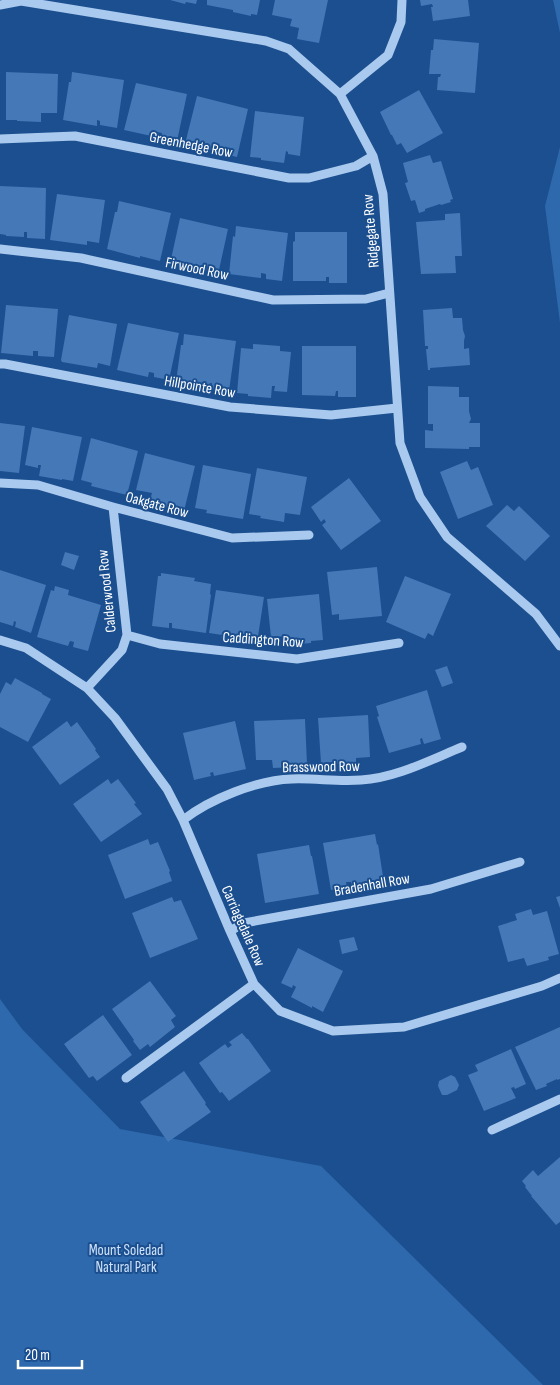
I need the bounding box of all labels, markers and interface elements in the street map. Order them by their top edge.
street label: Greenhedge Row [148,128,235,162]
street label: Ridgegate Row [358,193,384,269]
street label: Firwood Row [164,253,231,285]
street label: Hillpointe Row [163,371,238,403]
street label: Oakgate Row [124,488,191,523]
street label: Calderwood Row [93,548,121,633]
street label: Caddington Row [222,628,305,652]
street label: Brasswood Row [282,757,361,777]
street label: Bradenhall Row [333,869,412,901]
street label: Carriagedale Row [217,883,270,970]
park label: Mount Soledad Natural Park [89,1241,163,1277]
scale bar [18,1338,81,1370]
text: 20 m [25,1346,50,1365]

